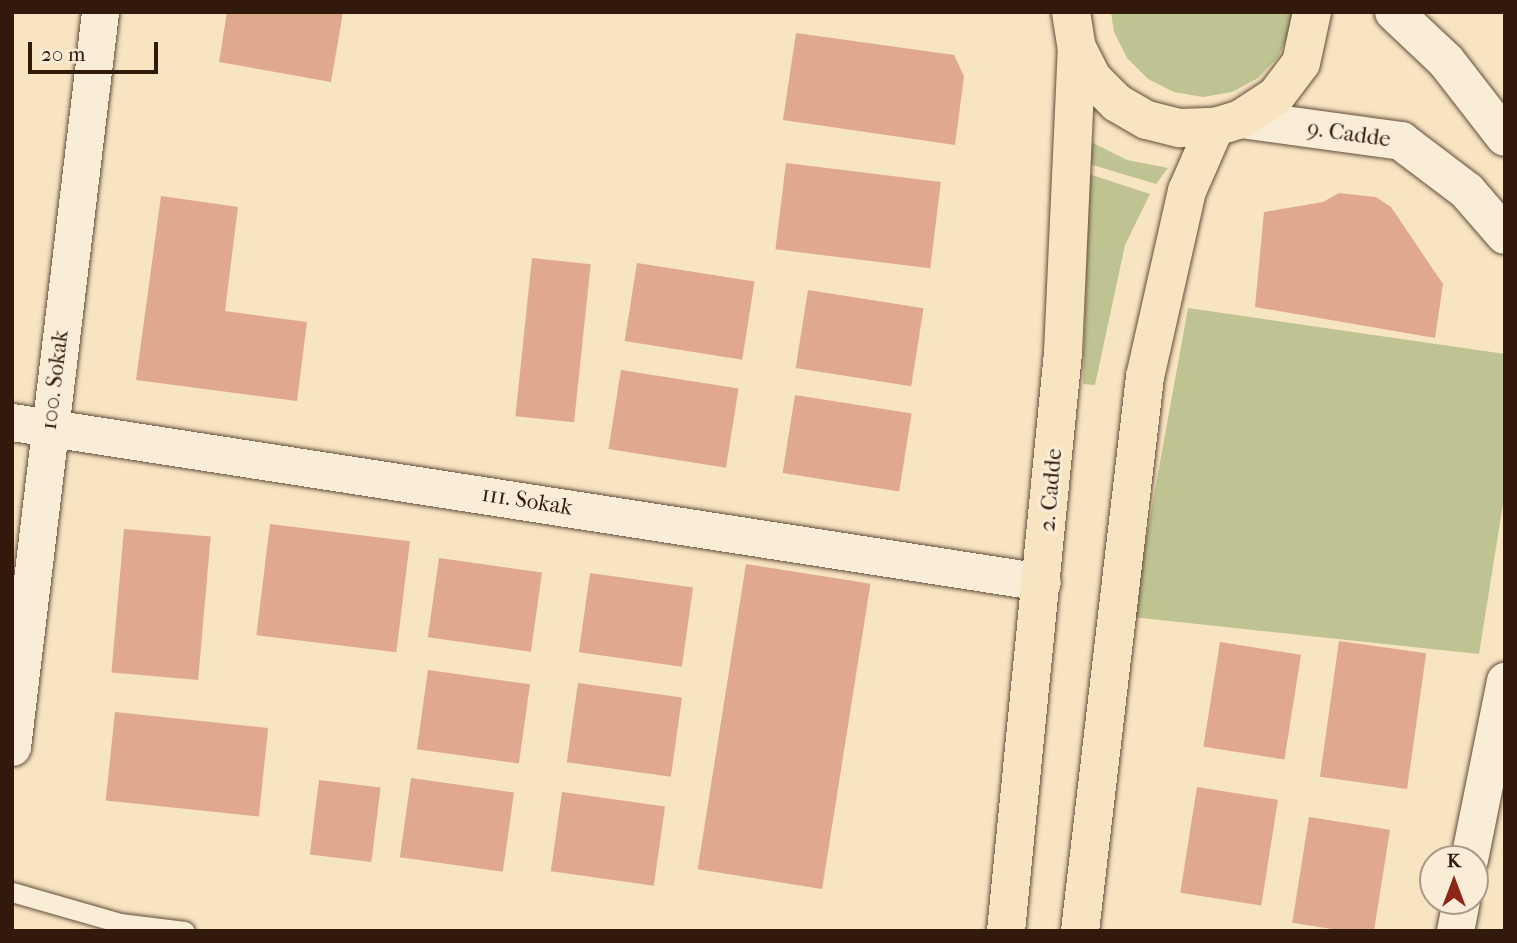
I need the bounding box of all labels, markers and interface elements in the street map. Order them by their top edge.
scale bar [32,28,161,72]
text: 20 m [41,42,85,66]
street label: 9. Cadde [1306,114,1392,154]
street label: 100. Sokak [35,328,75,432]
street label: 2. Cadde [1034,447,1068,533]
street label: 111. Sokak [480,480,574,522]
north arrow [1419,845,1489,915]
text: K [1447,850,1461,872]

